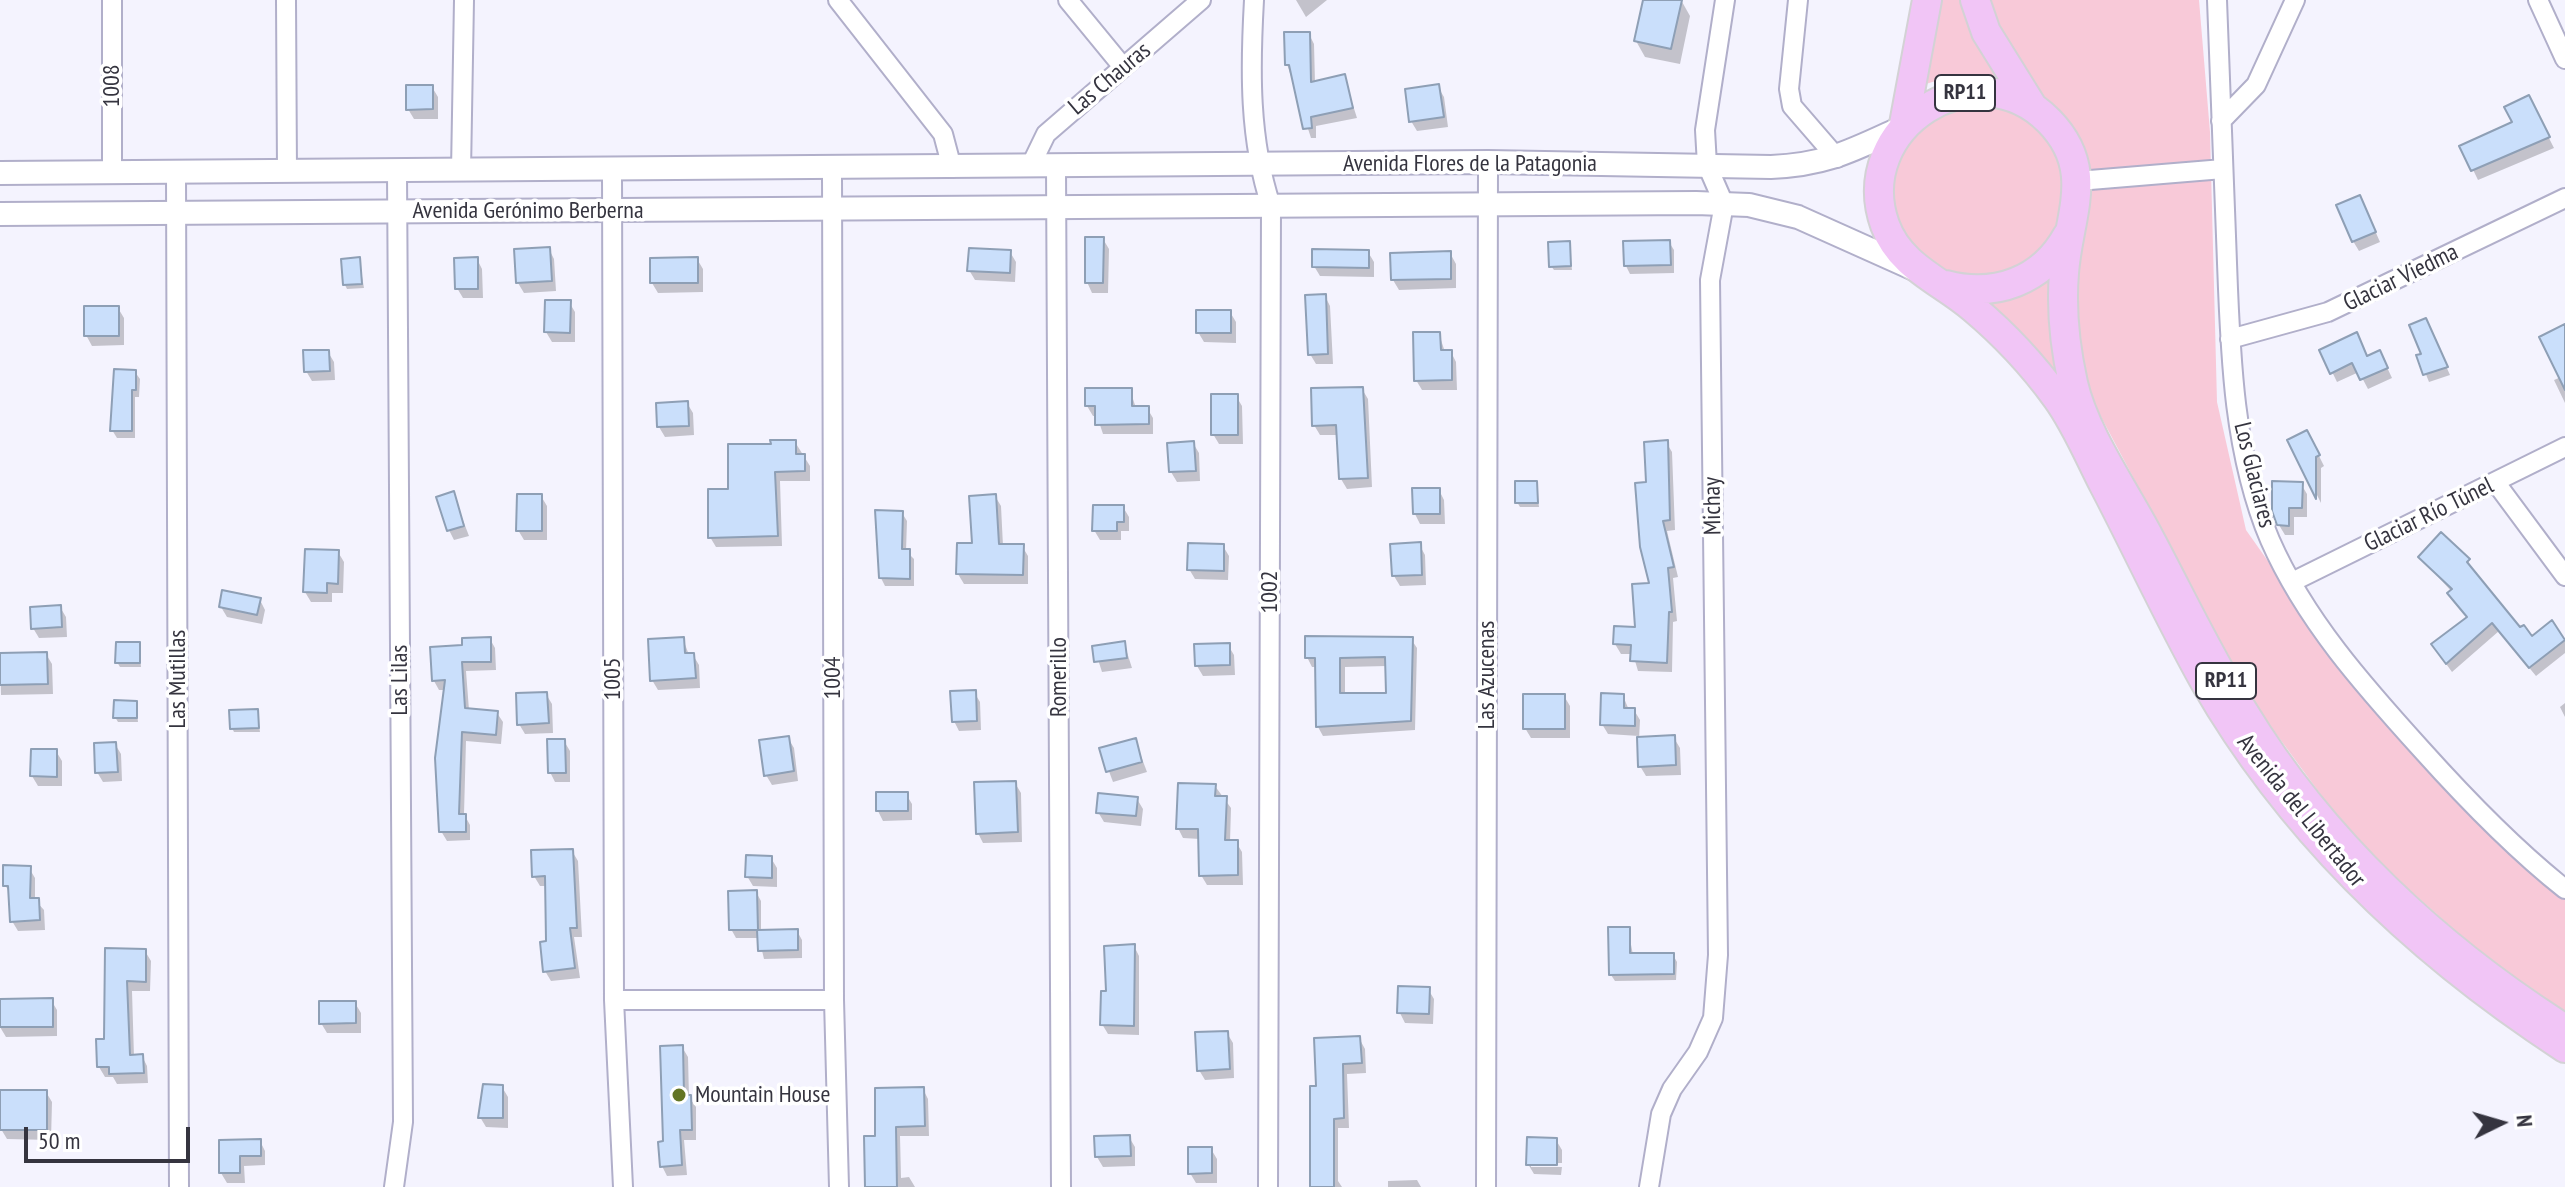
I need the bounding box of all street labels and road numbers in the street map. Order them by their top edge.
street label: Las Chauras [1063,36,1157,122]
street label: 1008 [98,64,126,108]
road number: RP11 [1935,75,1995,111]
street label: Avenida Flores de la Patagonia [1343,150,1597,178]
street label: Avenida Gerónimo Berberna [413,197,643,225]
street label: Glaciar Viedma [2339,238,2463,318]
street label: Los Glaciares [2227,419,2281,531]
street label: Glaciar Río Túnel [2360,471,2498,559]
street label: Michay [1698,477,1728,535]
street label: 1002 [1256,570,1284,614]
street label: Las Azucenas [1473,621,1501,729]
street label: Las Mutillas [164,630,192,728]
street label: Romerillo [1045,637,1073,717]
street label: Las Lilas [386,645,414,715]
street label: 1004 [819,656,847,700]
street label: 1005 [599,657,627,701]
road number: RP11 [2196,663,2256,699]
street label: Avenida del Libertador [2231,729,2371,893]

